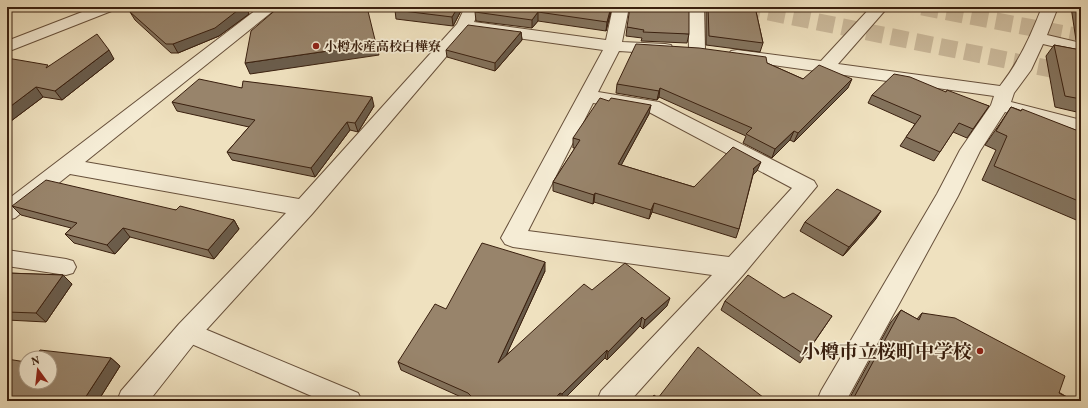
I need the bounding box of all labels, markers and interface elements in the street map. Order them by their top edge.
place label: 小樽水産高校白樺寮 [324,39,441,57]
marker: 小樽水産高校白樺寮 [311,41,321,51]
place label: 小樽市立桜町中学校 [801,340,972,366]
marker: 小樽市立桜町中学校 [975,346,985,356]
north arrow [18,350,58,390]
text: N [30,354,42,370]

